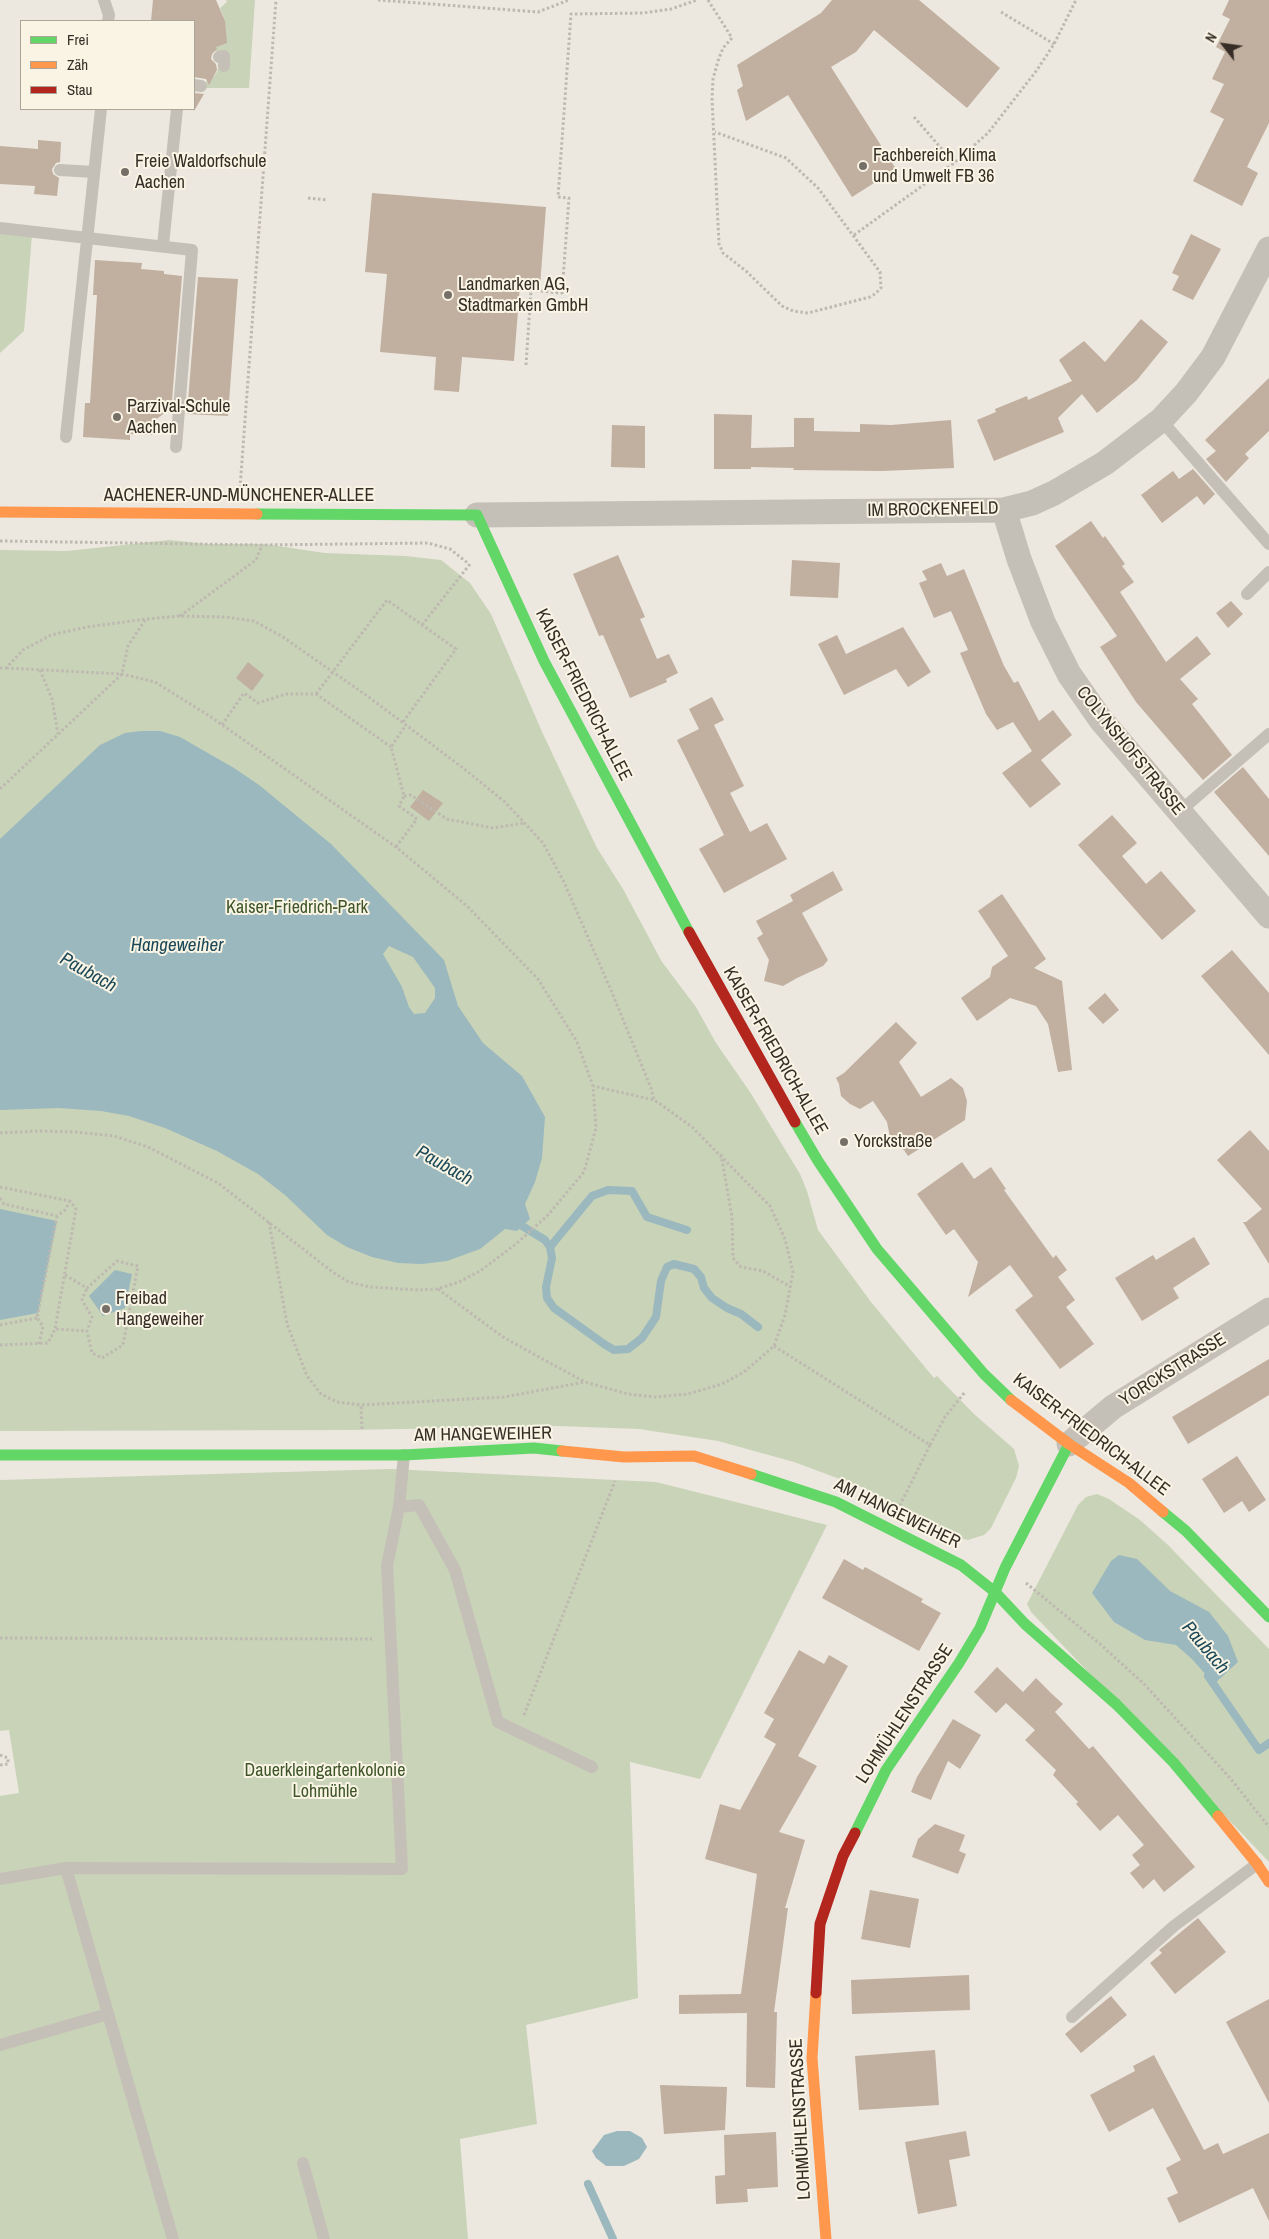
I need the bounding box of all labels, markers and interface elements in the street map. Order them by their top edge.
legend [20,20,195,110]
north arrow [1199,20,1249,70]
text: Frei [67,29,89,50]
text: N [1201,29,1221,46]
text: Zäh [67,54,88,75]
text: Stau [67,79,92,100]
place label: Fachbereich Klima und Umwelt FB 36 [873,145,996,188]
place label: Freie Waldorfschule Aachen [135,151,267,193]
marker: Fachbereich Klima und Umwelt FB 36 [857,160,869,172]
marker: Freie Waldorfschule Aachen [119,166,131,178]
place label: Landmarken AG, Stadtmarken GmbH [458,274,588,316]
marker: Landmarken AG, Stadtmarken GmbH [442,289,454,301]
place label: Parzival-Schule Aachen [127,396,230,438]
marker: Parzival-Schule Aachen [111,411,123,423]
street label: AACHENER-UND-MÜNCHENER-ALLEE [104,485,374,507]
street label: IM BROCKENFELD [867,498,999,522]
street label: KAISER-FRIEDRICH-ALLEE [530,605,636,785]
street label: COLYNSHOFSTRASSE [1071,682,1189,820]
park label: Kaiser-Friedrich-Park [226,897,368,919]
water label: Hangeweiher [131,935,223,957]
water label: Paubach [56,948,120,998]
street label: KAISER-FRIEDRICH-ALLEE [718,963,832,1139]
place label: Yorckstraße [854,1131,932,1153]
marker: Yorckstraße [838,1136,850,1148]
water label: Paubach [412,1141,476,1191]
place label: Freibad Hangeweiher [116,1288,204,1330]
marker: Freibad Hangeweiher [100,1303,112,1315]
street label: YORCKSTRASSE [1116,1329,1230,1411]
street label: KAISER-FRIEDRICH-ALLEE [1009,1369,1173,1501]
street label: AM HANGEWEIHER [414,1423,552,1447]
street label: AM HANGEWEIHER [830,1474,964,1554]
water label: Paubach [1177,1617,1233,1679]
street label: LOHMÜHLENSTRASSE [852,1640,958,1788]
park label: Dauerkleingartenkolonie Lohmühle [245,1760,405,1802]
street label: LOHMÜHLENSTRASSE [786,2038,816,2200]

